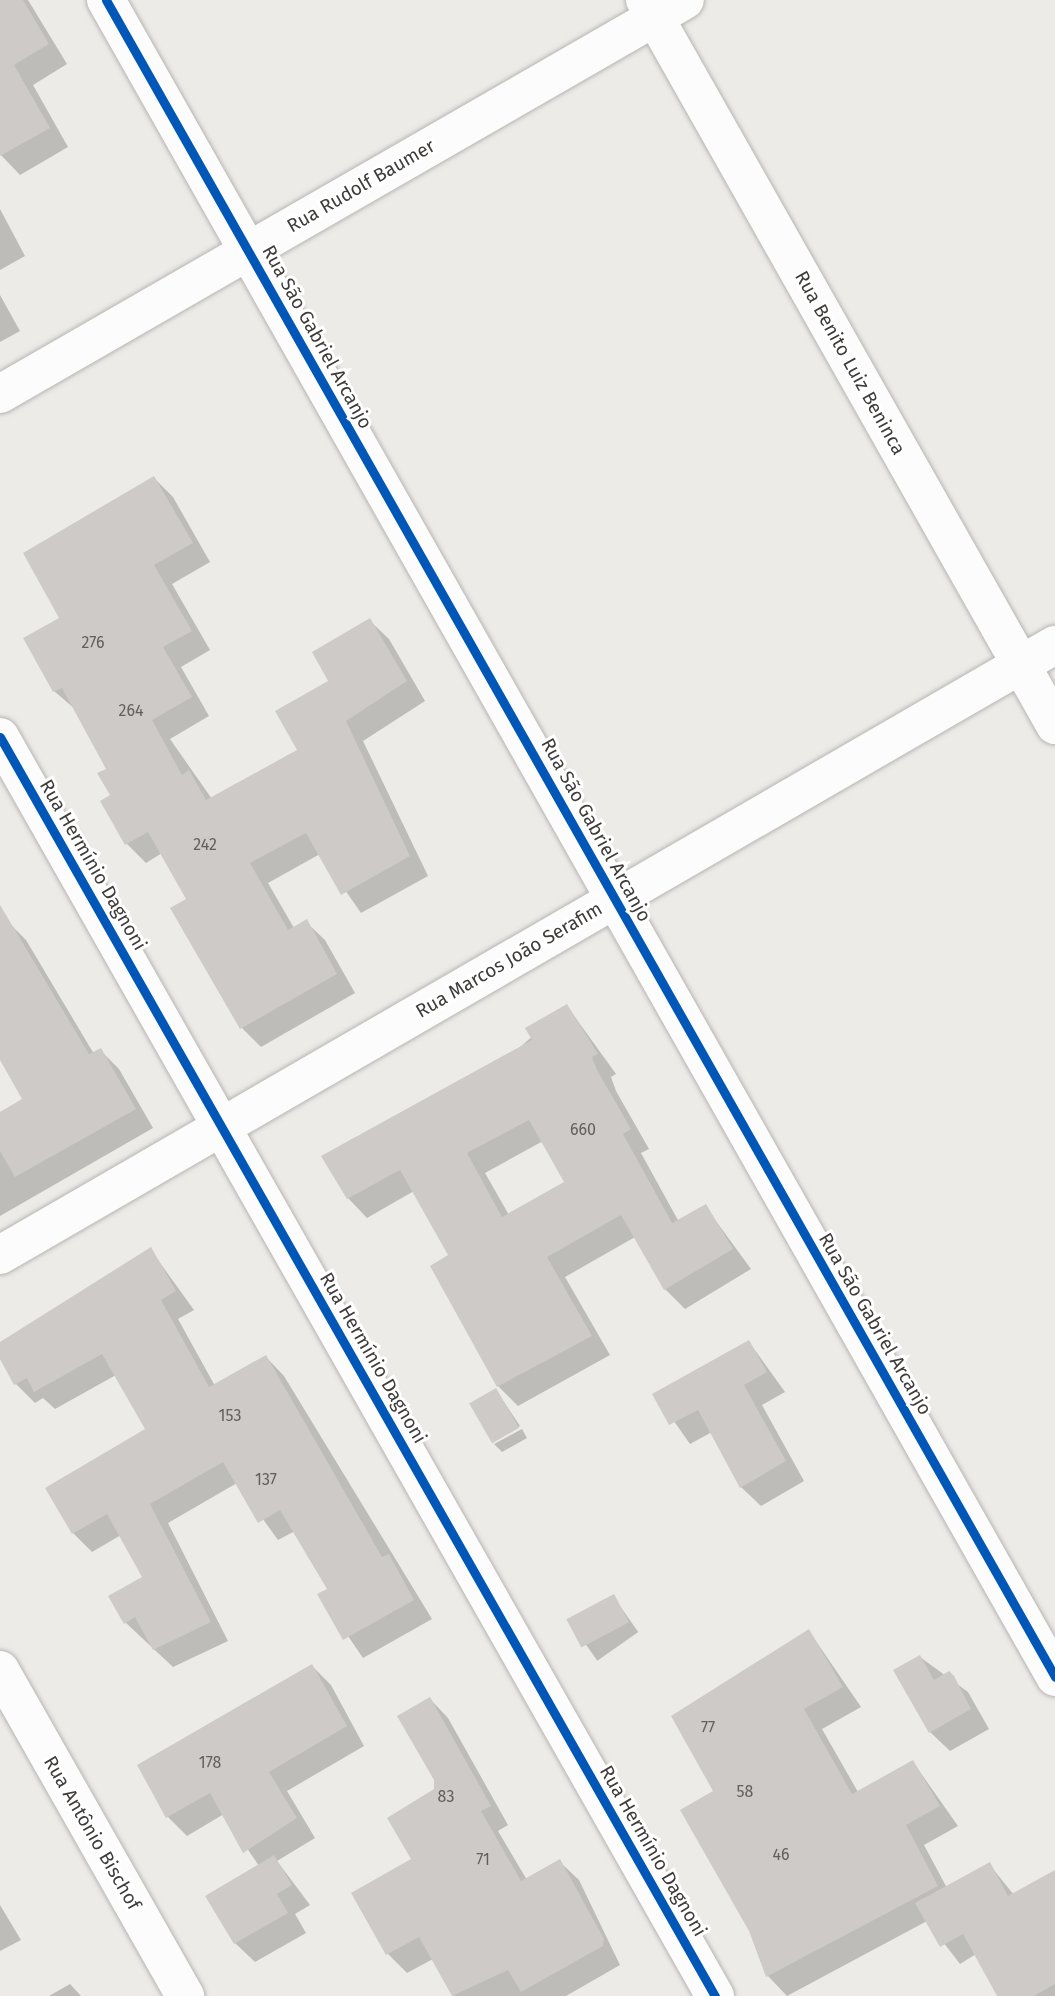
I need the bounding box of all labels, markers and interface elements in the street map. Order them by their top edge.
street label: Rua Rudolf Baumer [283,134,439,238]
street label: Rua São Gabriel Arcanjo [257,241,377,433]
street label: Rua Benito Luiz Beninca [790,267,910,459]
house number: 276 [81,633,105,653]
house number: 264 [119,701,143,721]
street label: Rua São Gabriel Arcanjo [536,734,656,926]
street label: Rua Hermínio Dagnoni [35,775,151,955]
house number: 242 [193,835,217,855]
street label: Rua Marcos João Serafim [412,897,606,1023]
house number: 660 [570,1120,596,1140]
street label: Rua São Gabriel Arcanjo [814,1229,936,1419]
street label: Rua Hermínio Dagnoni [315,1268,431,1448]
house number: 153 [219,1406,241,1426]
house number: 137 [255,1470,277,1490]
house number: 77 [701,1718,715,1738]
street label: Rua Antônio Bischof [39,1752,145,1914]
house number: 178 [199,1753,221,1773]
street label: Rua Hermínio Dagnoni [595,1761,711,1941]
house number: 58 [737,1782,753,1802]
house number: 83 [438,1787,454,1807]
house number: 46 [772,1845,790,1865]
house number: 71 [476,1850,490,1870]

